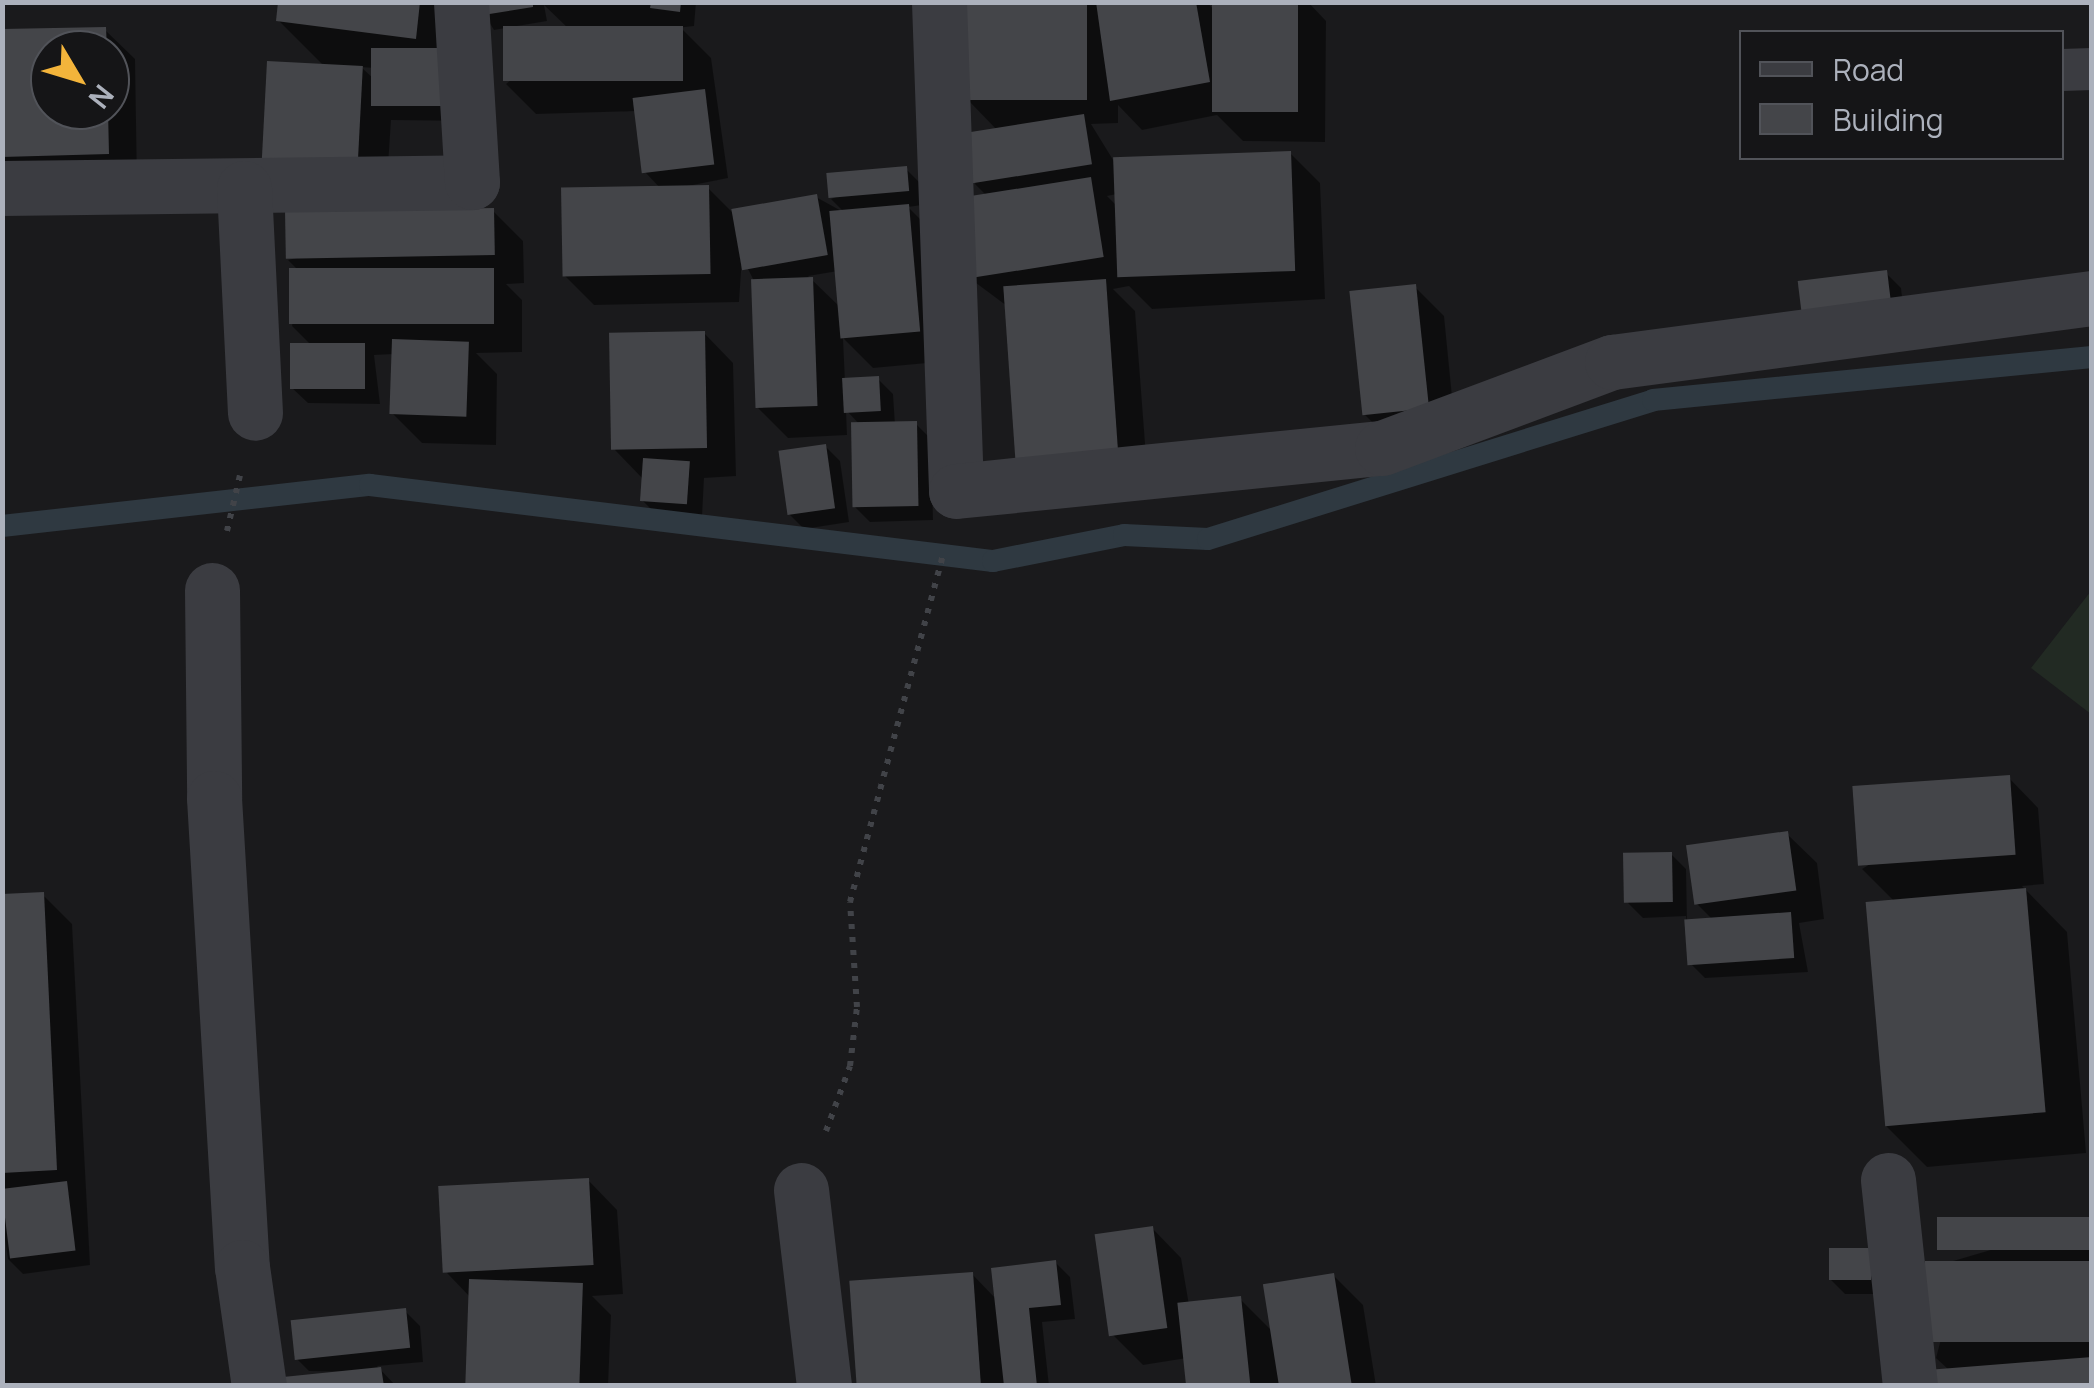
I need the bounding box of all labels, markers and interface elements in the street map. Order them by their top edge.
north arrow [30,30,130,130]
legend [1739,30,2064,160]
text: Road [1833,49,1904,90]
text: N [81,78,123,117]
text: Building [1833,99,1944,140]

